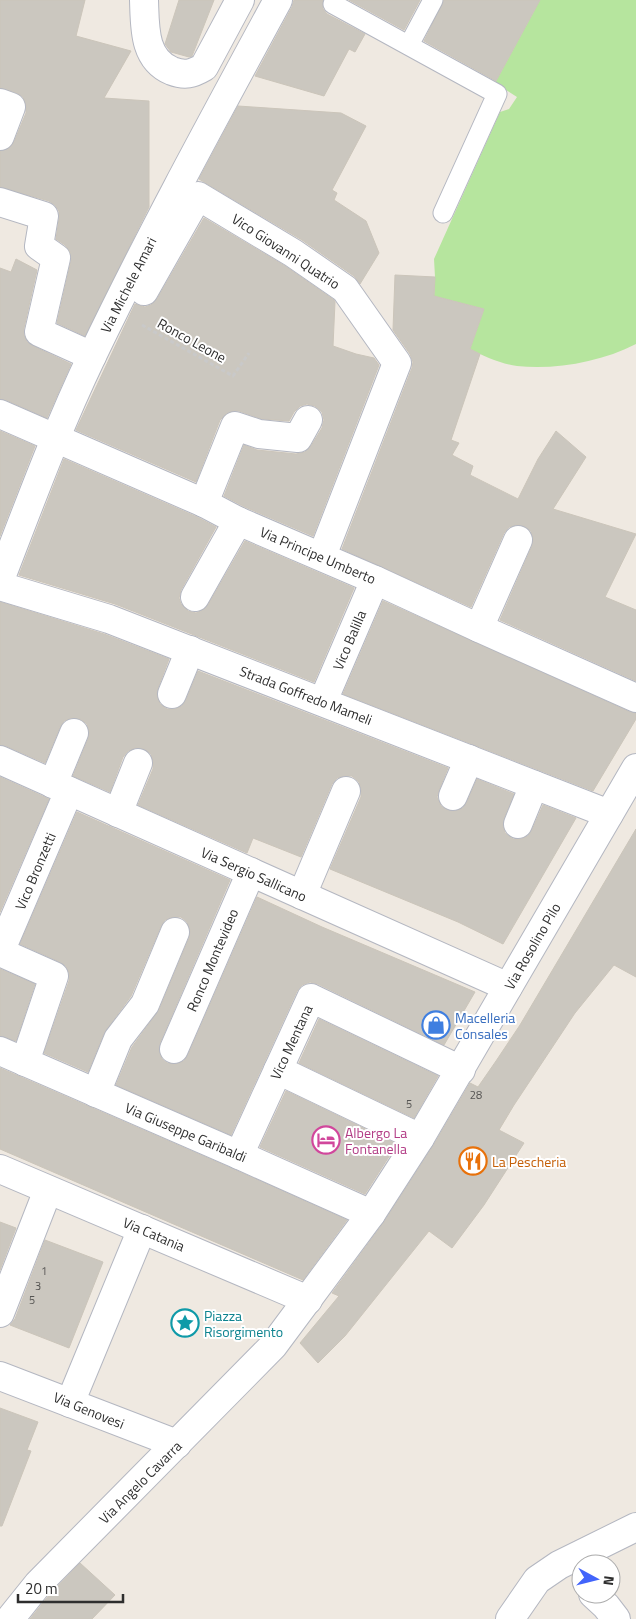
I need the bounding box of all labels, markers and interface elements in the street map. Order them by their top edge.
street label: Vico Giovanni Quatrio [228,208,344,294]
street label: Via Michele Amari [95,233,161,337]
street label: Ronco Leone [154,312,230,368]
street label: Via Principe Umberto [257,521,379,589]
street label: Vico Balilla [327,607,371,673]
street label: Strada Goffredo Mameli [237,660,375,730]
street label: Vico Bronzetti [9,829,61,913]
street label: Via Sergio Sallicano [198,841,310,907]
street label: Via Rosolino Pilo [499,899,565,993]
street label: Ronco Montevideo [181,905,243,1015]
street label: Vico Mentana [264,1001,318,1083]
place label: Macelleria Consales [455,1007,515,1044]
shop icon: Macelleria Consales [421,1010,451,1040]
house number: 28 [470,1087,482,1103]
house number: 5 [406,1096,412,1112]
street label: Via Giuseppe Garibaldi [122,1097,250,1167]
place label: Albergo La Fontanella [345,1122,407,1159]
hotel icon: Albergo La Fontanella [311,1125,341,1155]
restaurant icon: La Pescheria [458,1146,488,1176]
place label: La Pescheria [492,1151,566,1172]
street label: Via Catania [120,1212,188,1256]
house number: 1 [41,1263,47,1279]
house number: 3 [35,1278,41,1294]
house number: 5 [29,1292,35,1308]
place label: Piazza Risorgimento [204,1305,283,1342]
place icon: Piazza Risorgimento [170,1308,200,1338]
street label: Via Genovesi [50,1386,128,1434]
street label: Via Angelo Cavarra [94,1436,186,1528]
north arrow [571,1554,621,1604]
scale bar [18,1572,122,1604]
text: N [598,1575,620,1587]
text: 20 m [25,1577,58,1600]

